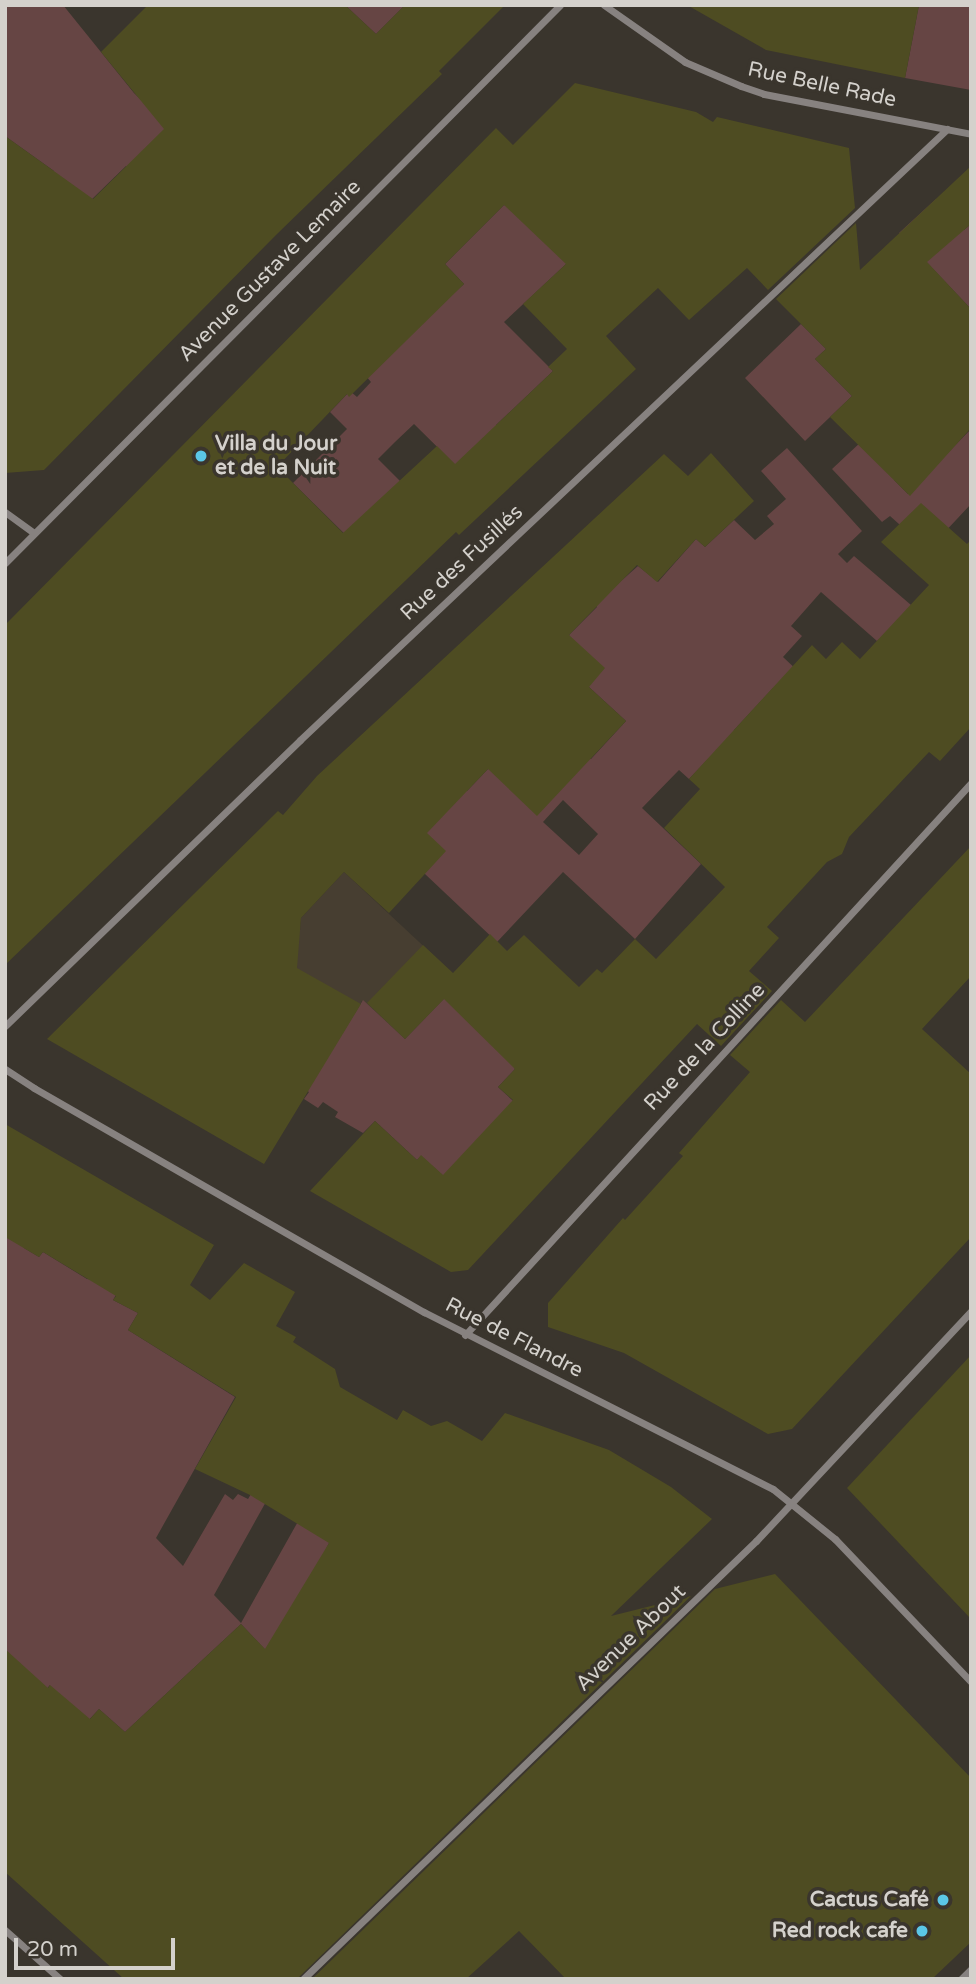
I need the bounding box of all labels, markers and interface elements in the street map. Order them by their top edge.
street label: Rue Belle Rade [745,57,899,113]
street label: Avenue Gustave Lemaire [174,175,366,367]
place label: Villa du Jour et de la Nuit [215,431,337,481]
marker: Villa du Jour et de la Nuit [193,448,209,464]
street label: Rue des Fusillés [396,500,528,626]
street label: Rue de la Colline [639,978,771,1116]
street label: Rue de Flandre [441,1292,587,1384]
street label: Avenue About [571,1579,691,1697]
place label: Cactus Café [810,1887,929,1913]
marker: Cactus Café [935,1892,951,1908]
place label: Red rock cafe [772,1918,908,1944]
marker: Red rock cafe [914,1923,930,1939]
scale bar [18,1924,178,1968]
text: 20 m [27,1937,78,1962]

